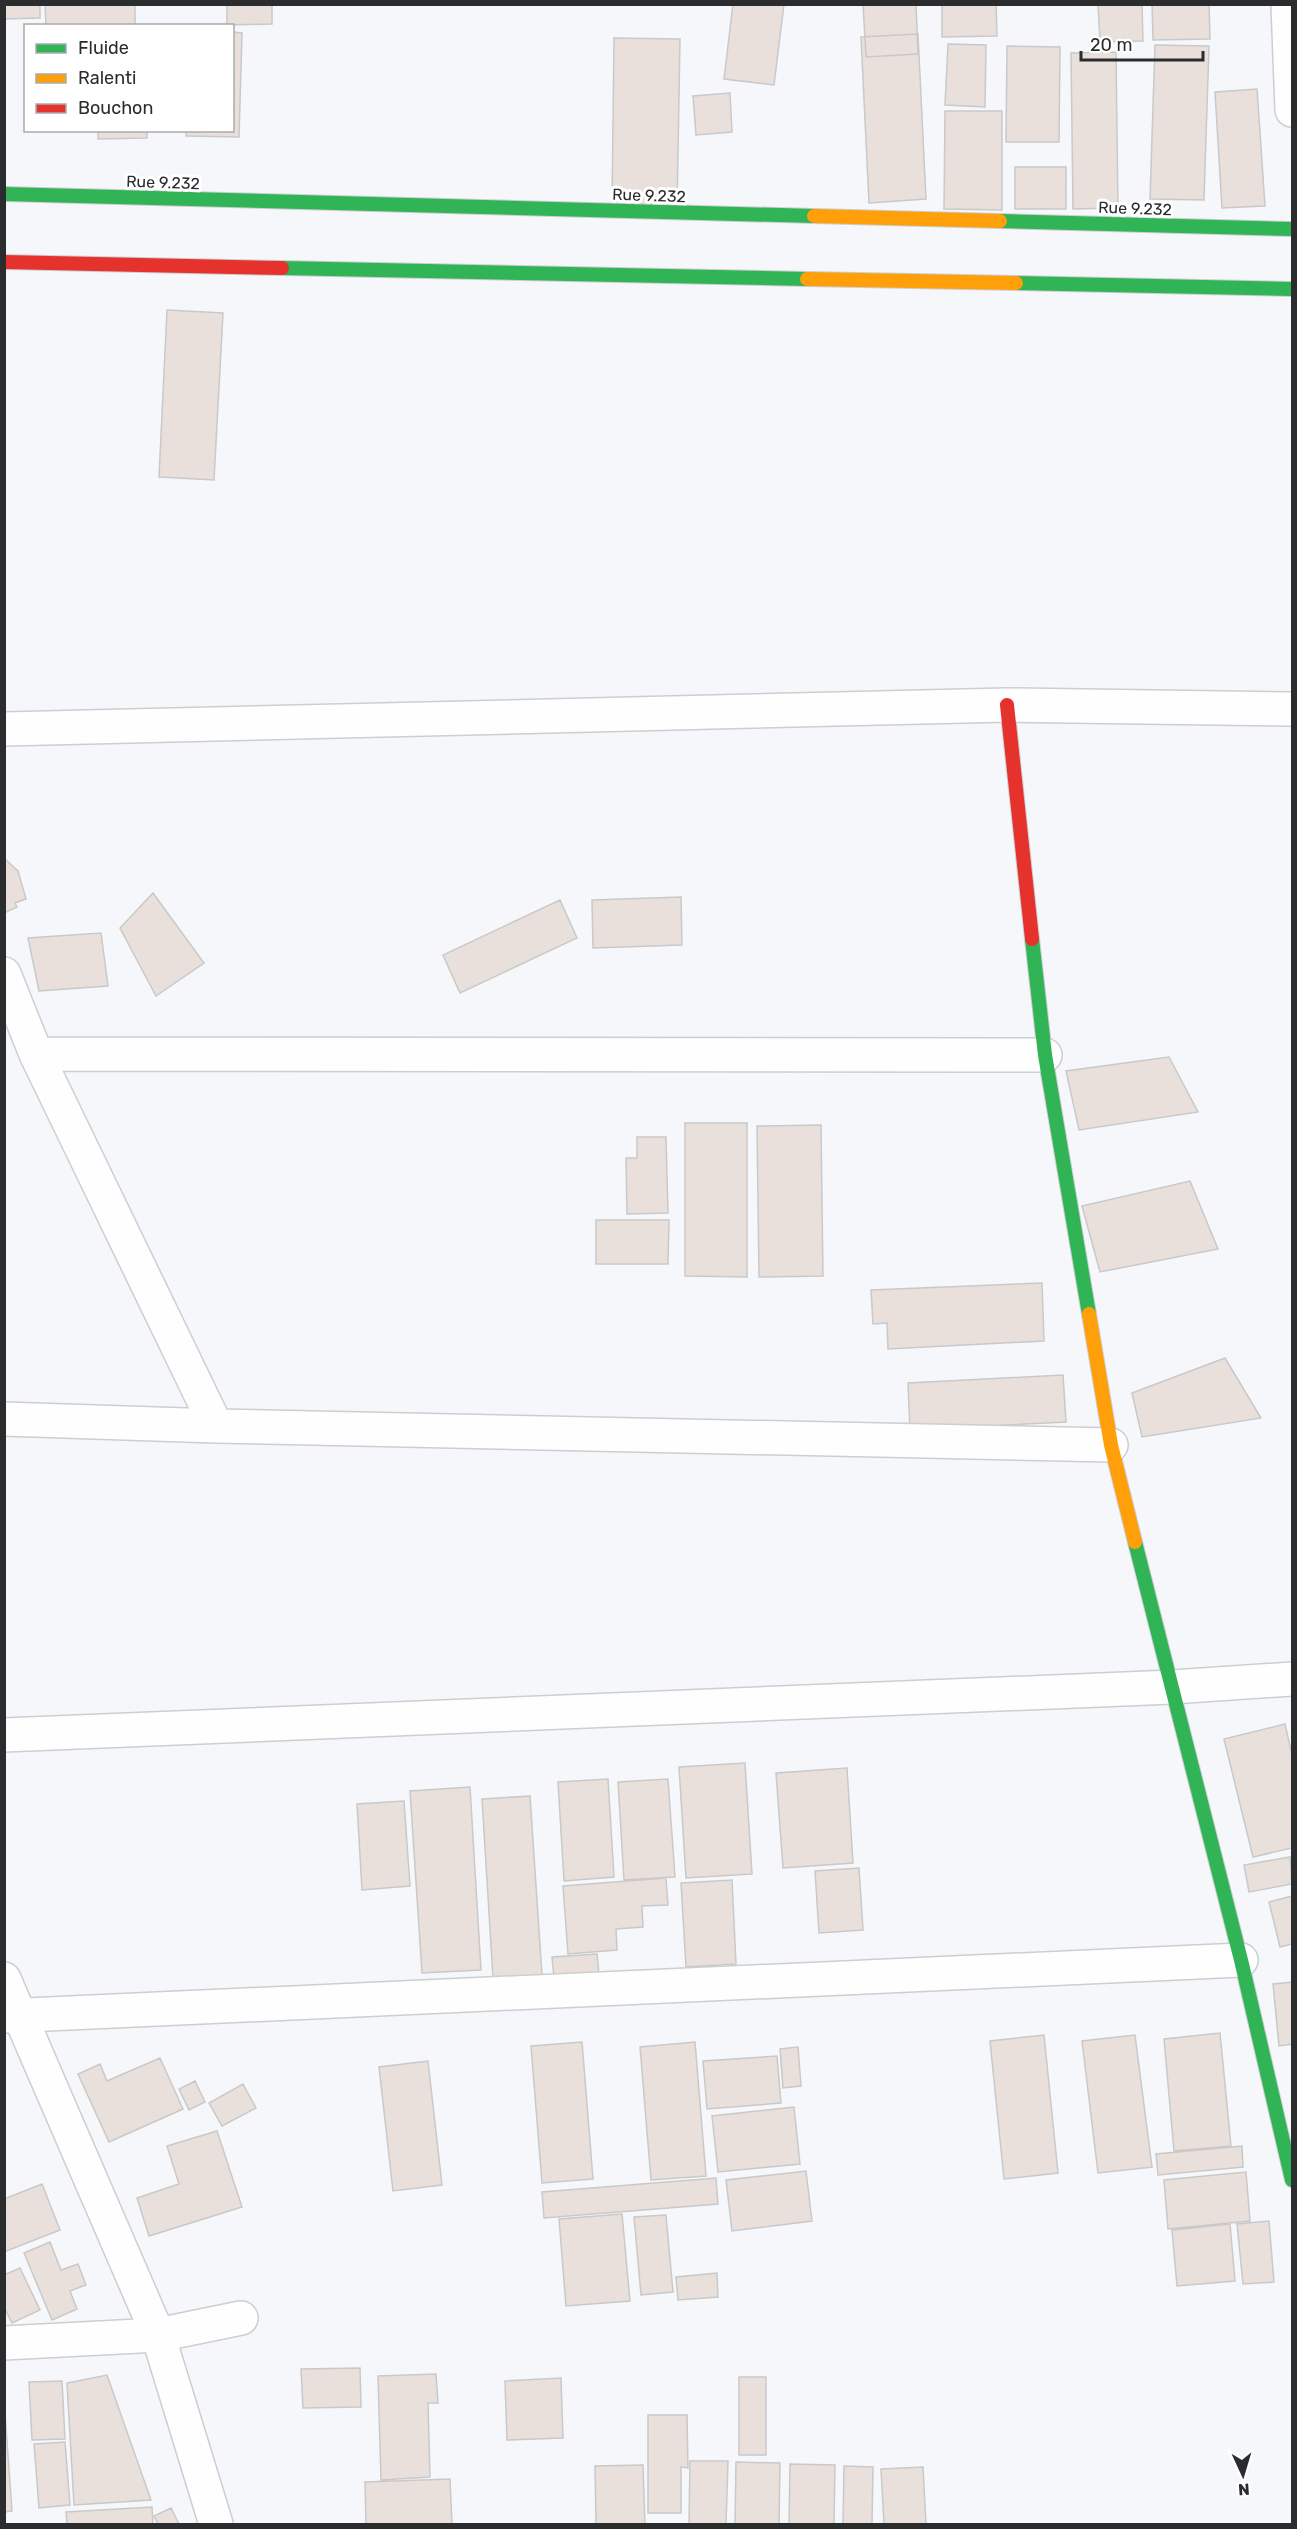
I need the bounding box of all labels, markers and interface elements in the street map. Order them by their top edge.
legend [24,24,234,132]
scale bar [1081,24,1202,62]
text: 20 m [1090,34,1132,56]
text: Fluide [78,37,129,59]
text: Ralenti [78,67,136,89]
text: Bouchon [78,97,153,119]
street label: Rue 9.232 [126,172,200,193]
street label: Rue 9.232 [612,185,686,206]
street label: Rue 9.232 [1098,198,1172,219]
north arrow [1213,2445,1273,2505]
text: N [1238,2480,1250,2499]

